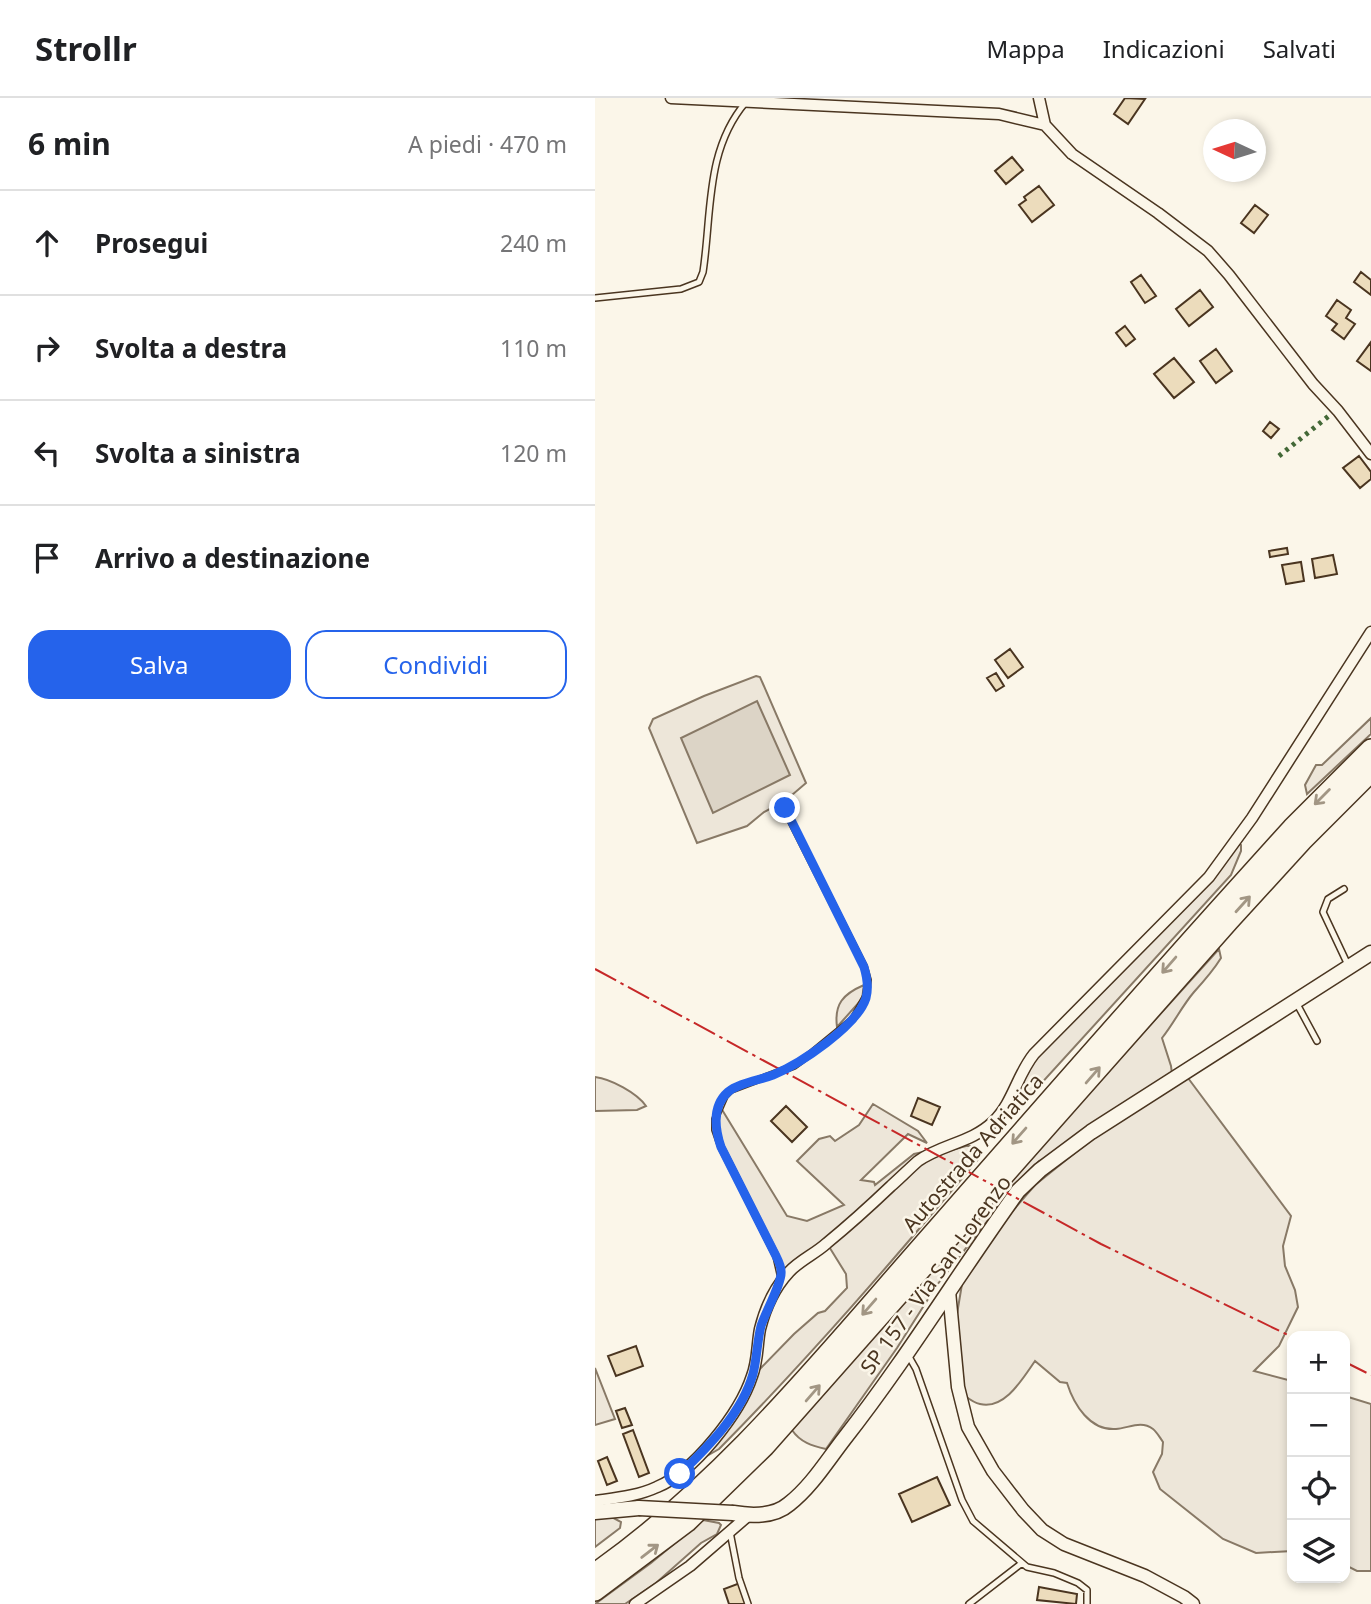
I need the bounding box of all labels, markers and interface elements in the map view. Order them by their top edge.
text: Strollr [35,26,137,71]
text: Mappa [987,32,1065,65]
text: Indicazioni [1103,32,1225,65]
text: Salvati [1263,32,1336,65]
north arrow [1203,119,1266,182]
text: 6 min [28,123,111,164]
text: A piedi · 470 m [408,128,567,160]
icon: ahead [28,224,66,262]
text: Prosegui [95,225,208,261]
text: 240 m [500,227,567,259]
icon: right [28,329,66,367]
text: Svolta a destra [95,330,287,366]
text: 110 m [500,332,567,364]
icon: left [28,434,66,472]
text: Svolta a sinistra [95,435,301,471]
text: 120 m [500,437,567,469]
icon: arrive [28,539,66,577]
text: Arrivo a destinazione [95,540,370,576]
button: Salva [28,630,291,699]
button: Condividi [305,630,567,699]
one-way arrow [1314,788,1331,805]
route end [769,792,800,823]
one-way arrow [1235,896,1252,913]
one-way arrow [1161,956,1177,974]
one-way arrow [1084,1066,1100,1084]
street label: Autostrada Adriatica [896,1067,1049,1238]
one-way arrow [1010,1127,1027,1144]
street label: SP 157 - Via San Lorenzo [853,1169,1017,1380]
one-way arrow [860,1298,877,1315]
map controls [1287,1331,1350,1583]
button: + [1287,1331,1350,1394]
one-way arrow [805,1384,821,1402]
button: − [1287,1394,1350,1457]
button: locate [1287,1457,1350,1520]
route start [664,1458,695,1489]
button: layers [1287,1520,1350,1583]
one-way arrow [641,1544,659,1559]

